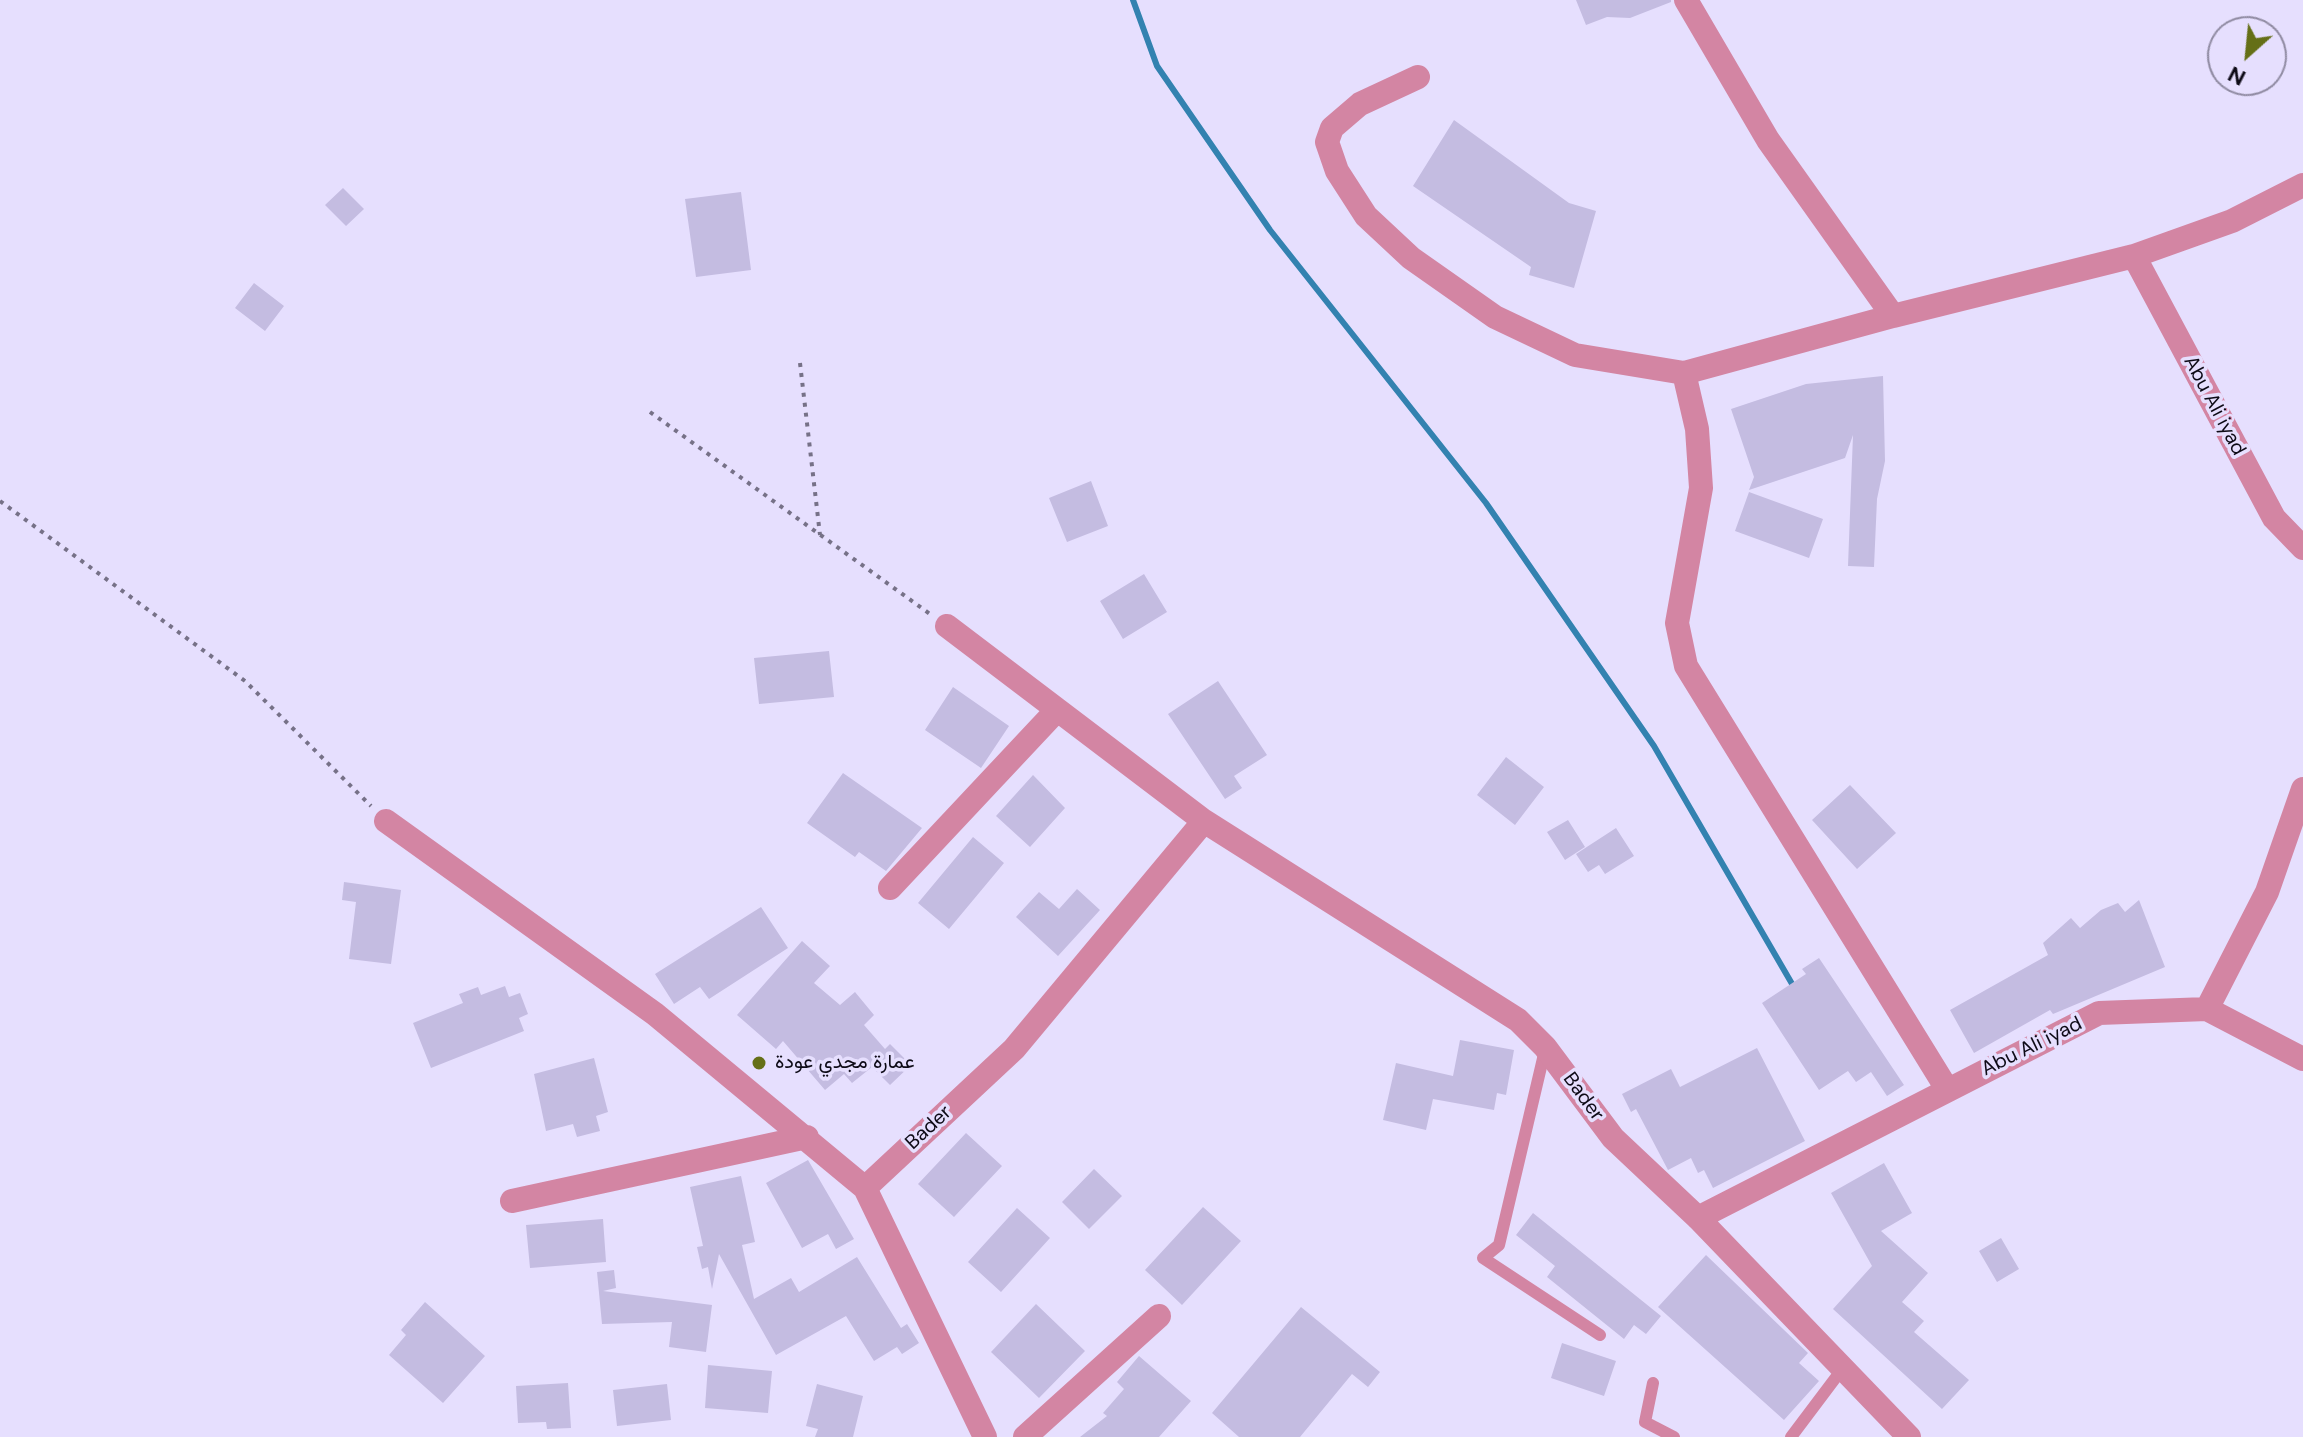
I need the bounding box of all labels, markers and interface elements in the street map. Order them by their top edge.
north arrow [2207,16,2287,96]
text: N [2223,59,2251,93]
street label: Abu Ali iyad [2178,352,2250,460]
street label: Abu Ali iyad [1978,1012,2086,1082]
place label: عمارة مجدي عودة [775,1051,915,1075]
marker: عمارة مجدي عودة [750,1054,768,1072]
street label: Bader [1557,1068,1609,1126]
street label: Bader [901,1101,957,1155]

